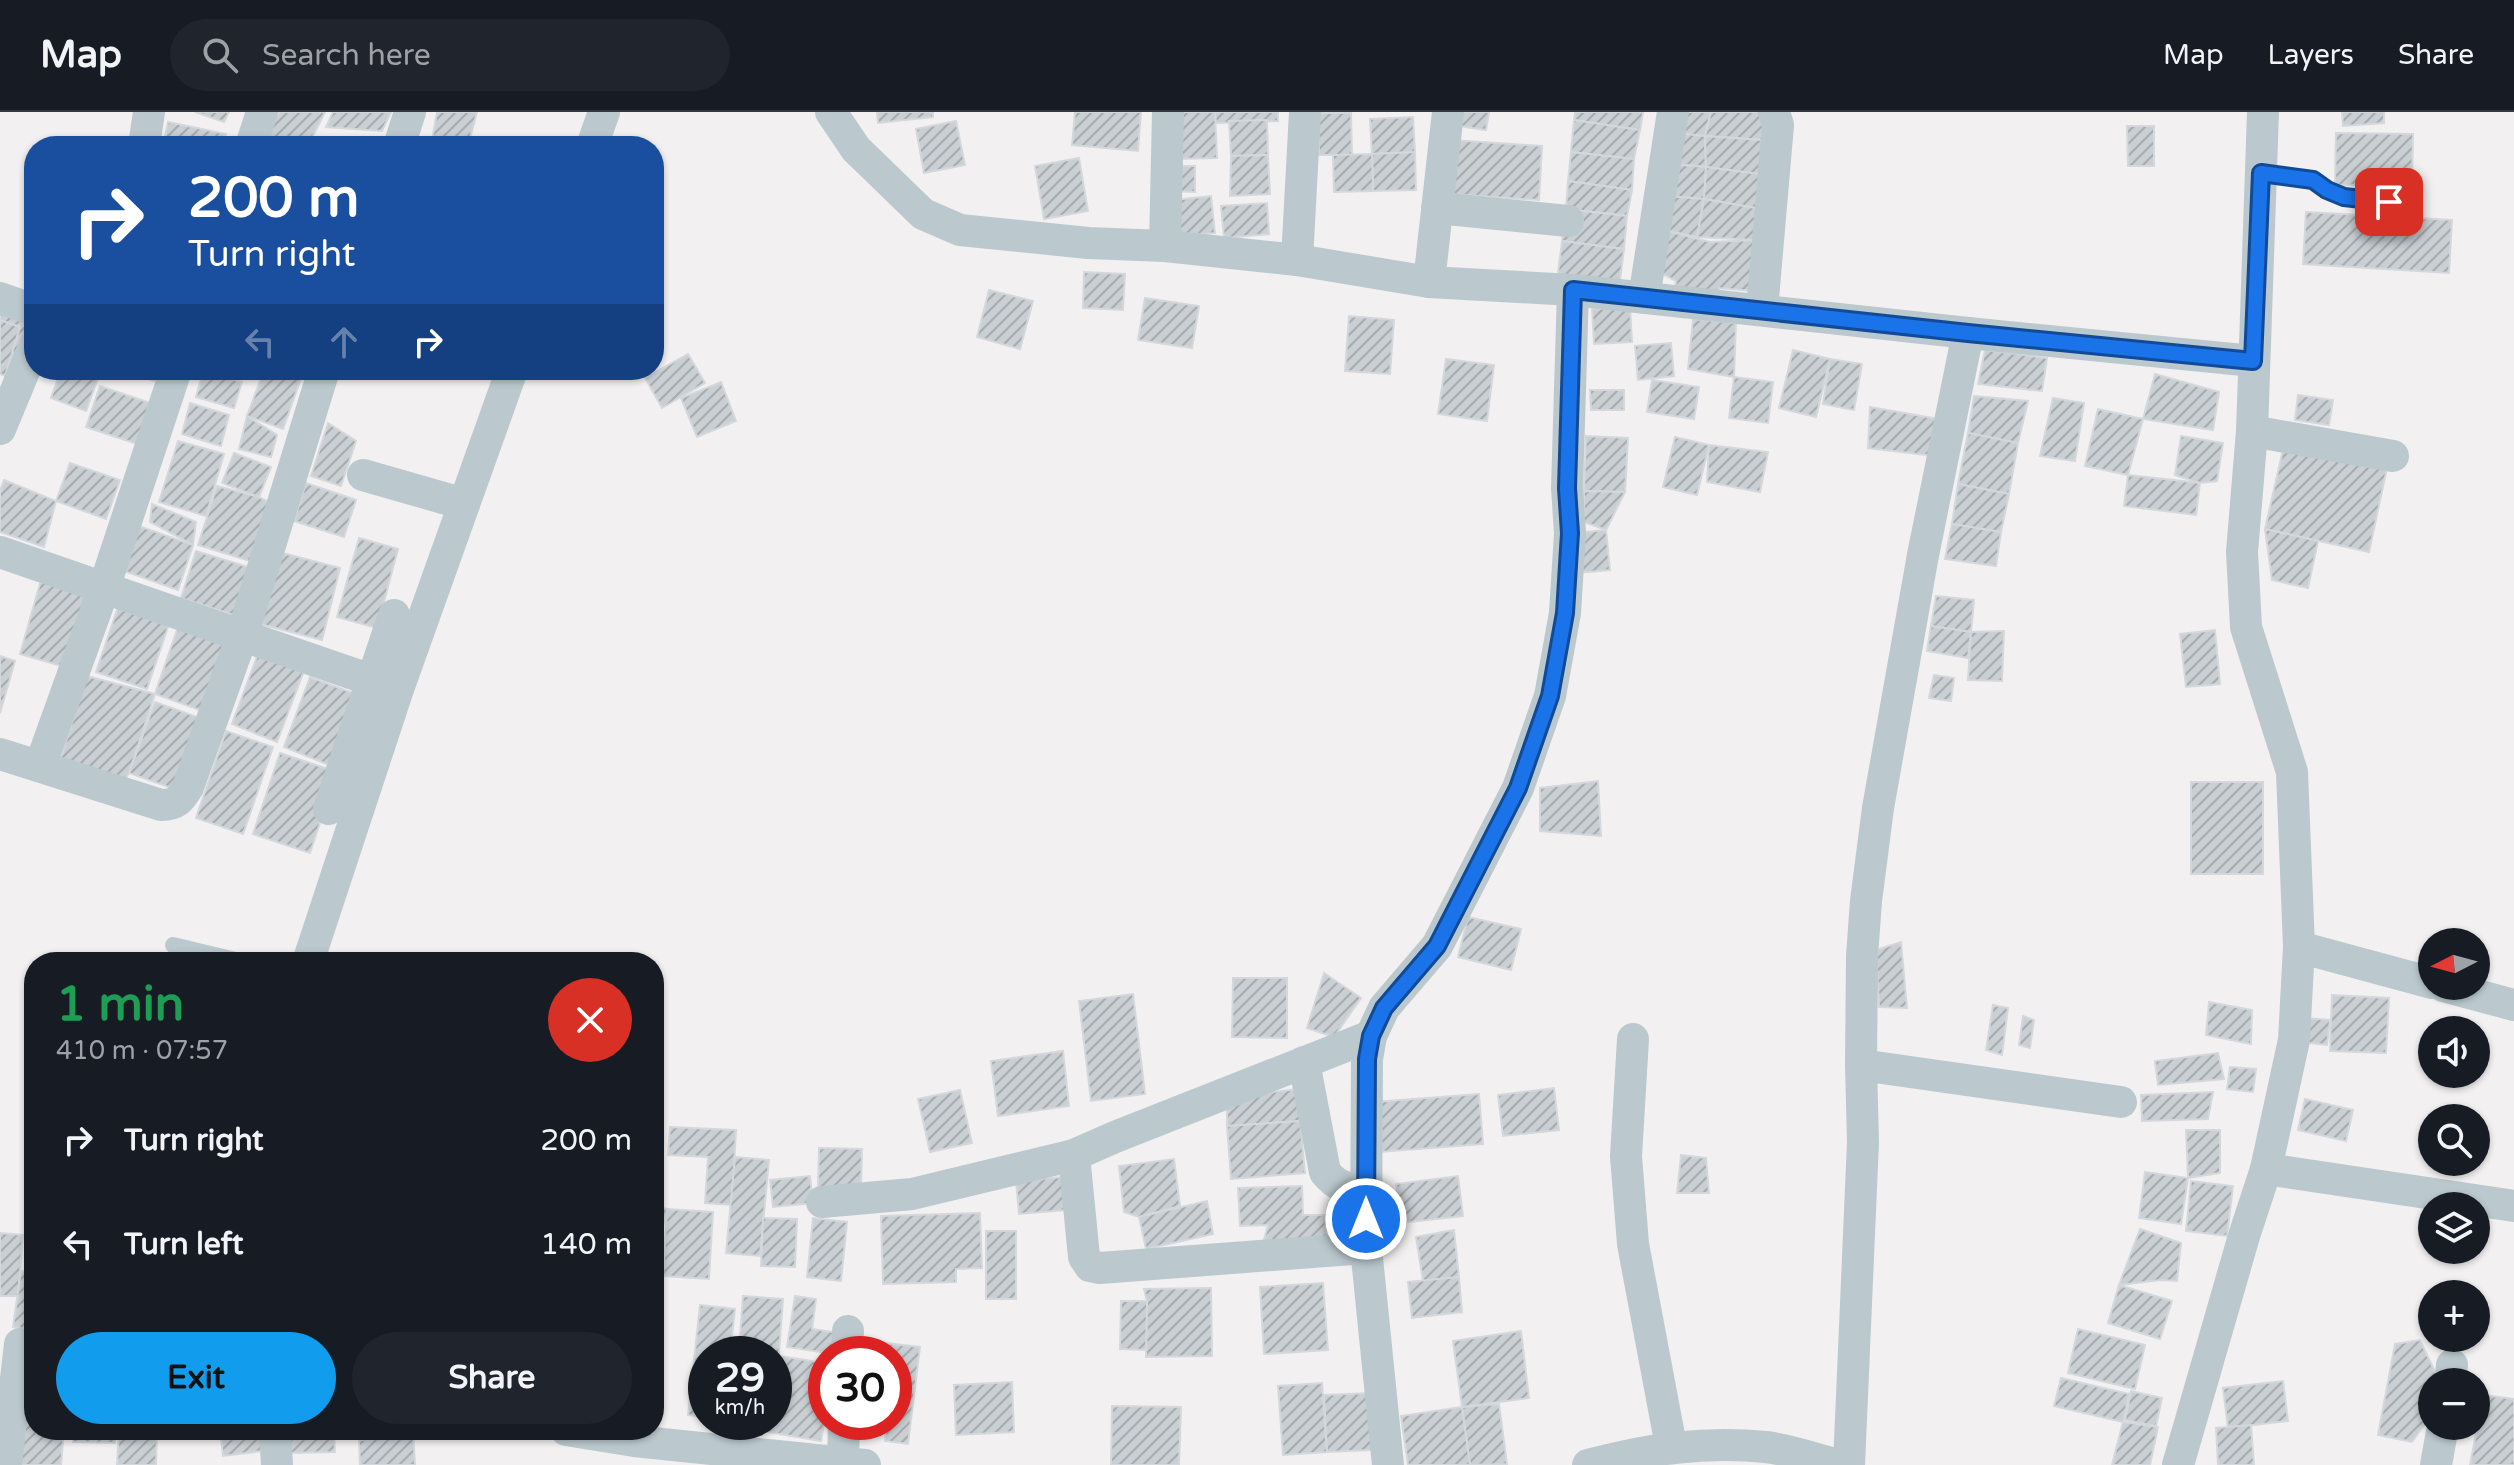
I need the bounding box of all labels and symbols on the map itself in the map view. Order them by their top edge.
pin [2355,168,2423,236]
north arrow [2418,928,2490,1000]
position arrow [1324,1177,1408,1261]
speed limit sign: 30 [808,1336,912,1440]

